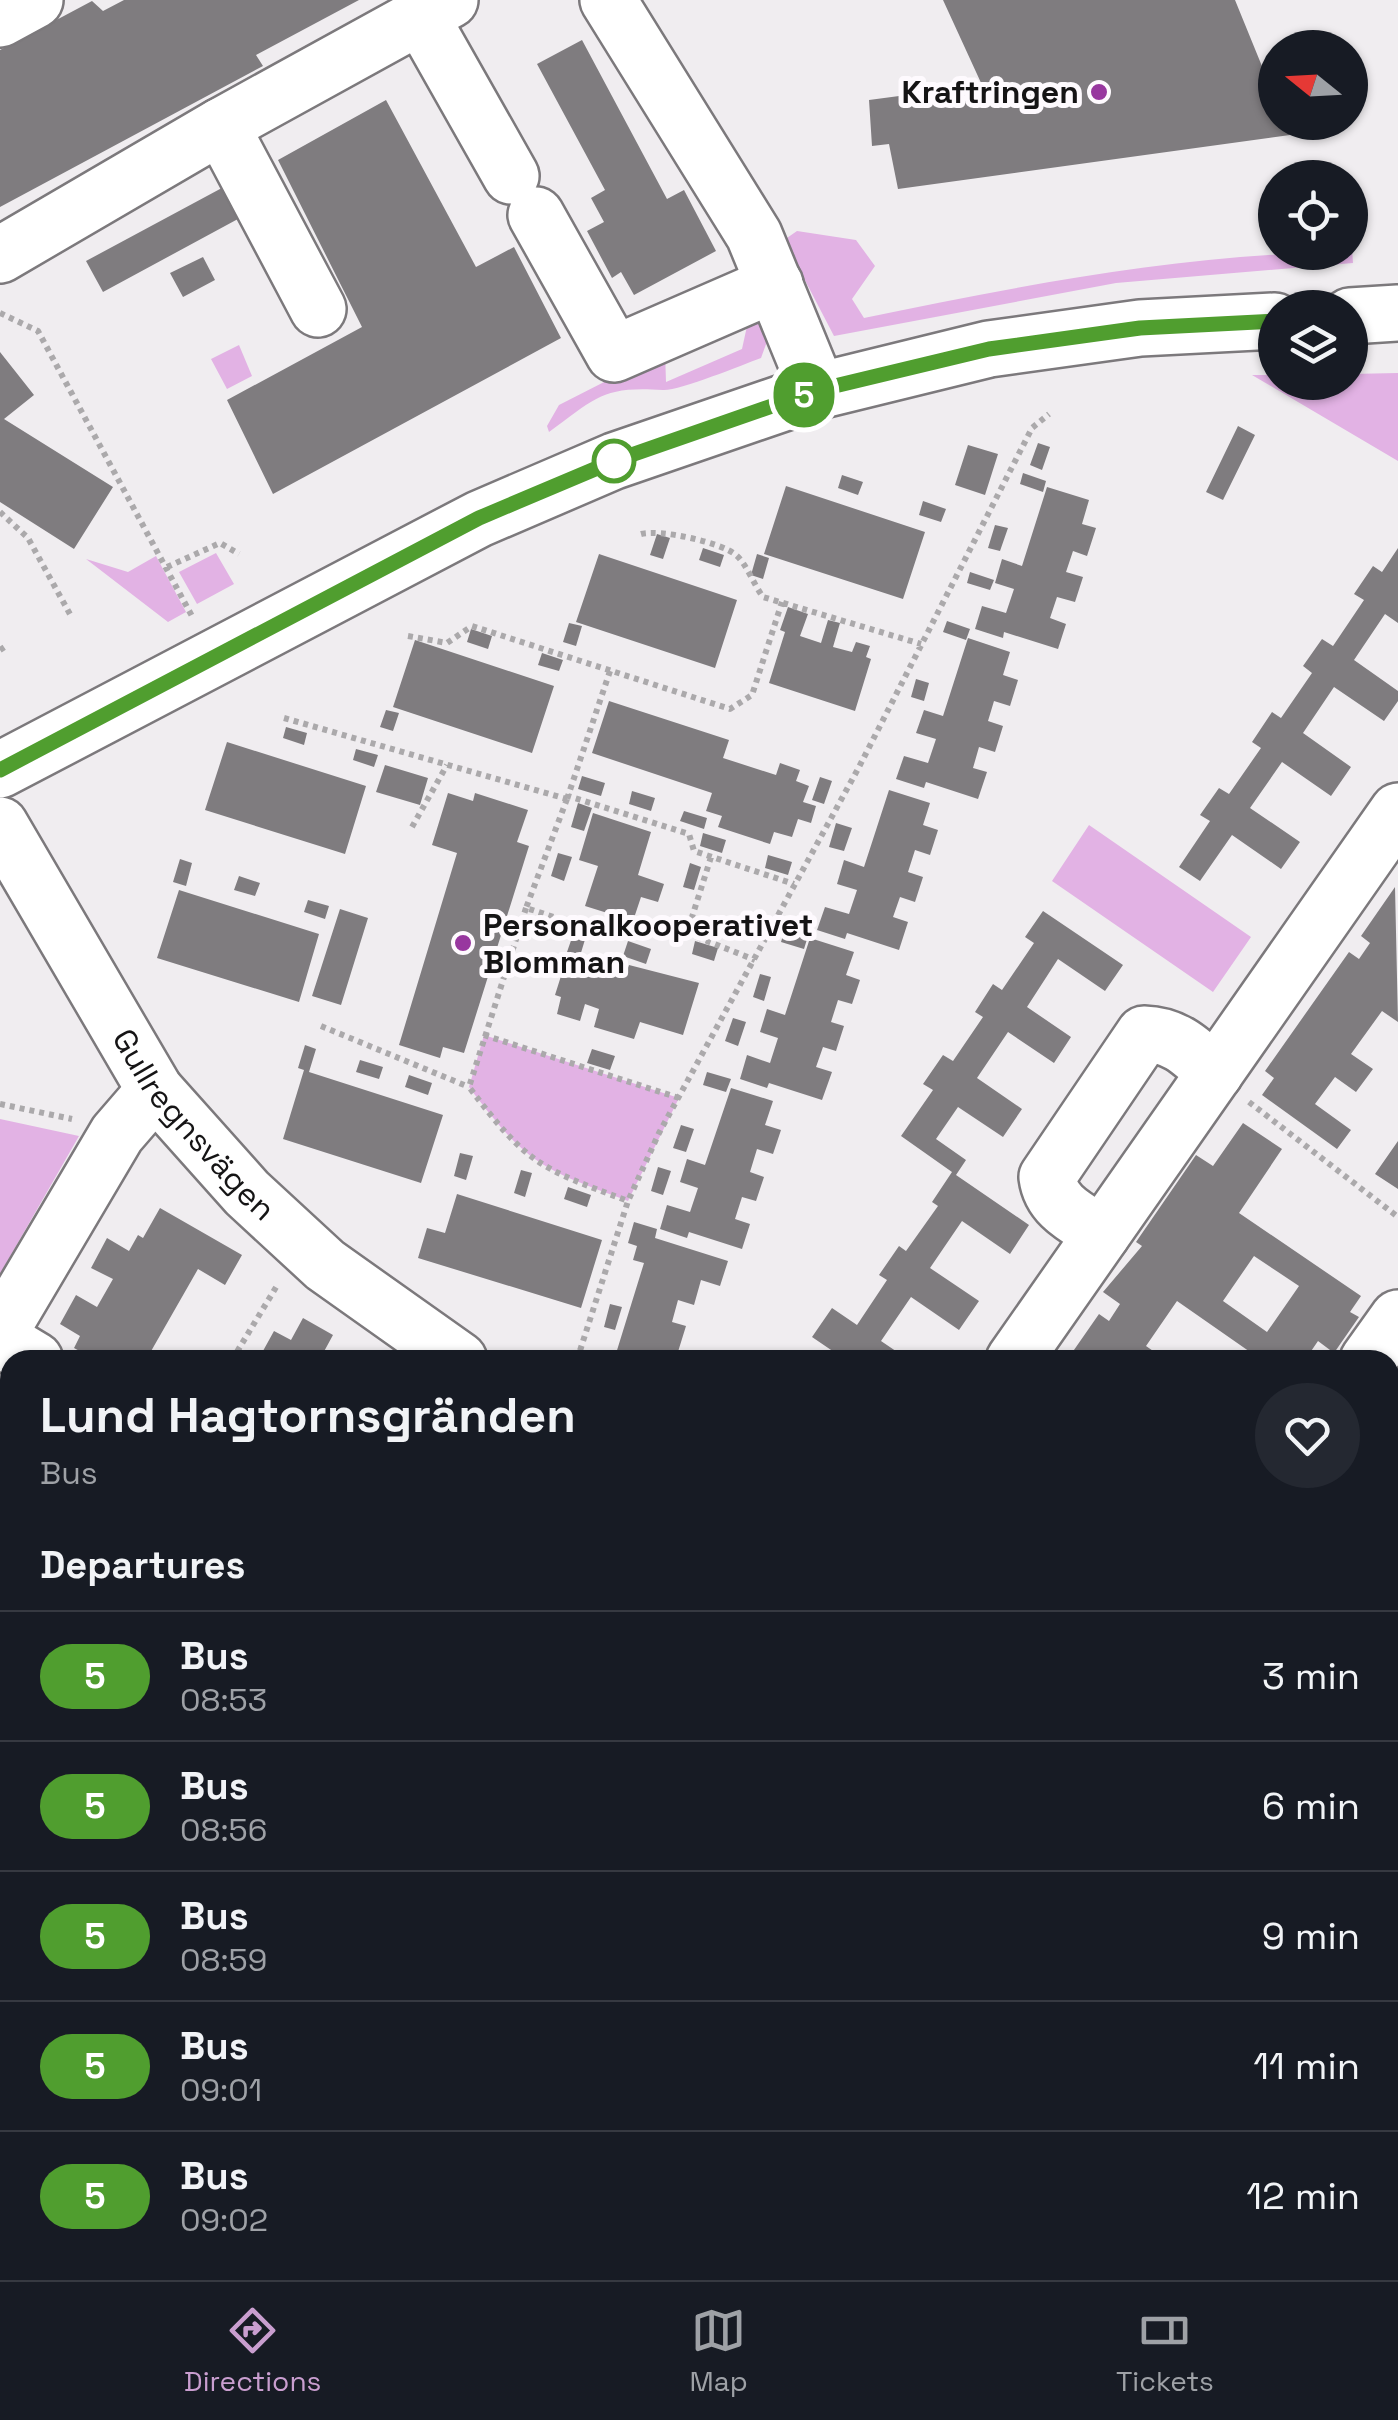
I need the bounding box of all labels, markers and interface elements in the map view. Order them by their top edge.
north arrow [1258,30,1368,140]
map controls [1258,30,1368,400]
place label: Kraftringen [902,72,1079,112]
marker: Kraftringen [1088,81,1110,103]
button: locate [1258,160,1368,270]
button: layers [1258,290,1368,400]
line badge: 5 [772,362,836,428]
text: 5 [793,373,815,417]
unlabelled marker [593,440,635,482]
place label: Personalkooperativet Blomman [483,905,813,982]
marker: Personalkooperativet Blomman [452,932,474,954]
street label: Gullregnsvägen [104,1022,284,1229]
button: heart [1255,1383,1360,1488]
text: Lund Hagtornsgränden [40,1385,576,1446]
text: Bus [40,1453,98,1493]
text: Departures [40,1541,245,1589]
text: Bus [180,1632,249,1680]
text: 3 min [1262,1652,1360,1700]
text: 5 [84,1654,106,1698]
text: 08:53 [180,1680,267,1720]
text: Bus [180,1762,249,1810]
text: 6 min [1262,1782,1360,1830]
text: 5 [84,1784,106,1828]
text: 08:56 [180,1810,267,1850]
text: Bus [180,1892,249,1940]
text: 9 min [1262,1912,1360,1960]
text: 5 [84,1914,106,1958]
text: 08:59 [180,1940,267,1980]
text: Bus [180,2022,249,2070]
text: 11 min [1253,2042,1360,2090]
text: 5 [84,2044,106,2088]
text: 09:01 [180,2070,262,2110]
text: Bus [180,2152,249,2200]
text: 12 min [1246,2172,1360,2220]
text: 5 [84,2174,106,2218]
text: 09:02 [180,2200,268,2240]
tab: Directions [184,2303,321,2399]
tab: Map [690,2303,748,2399]
tab: Tickets [1116,2303,1214,2399]

